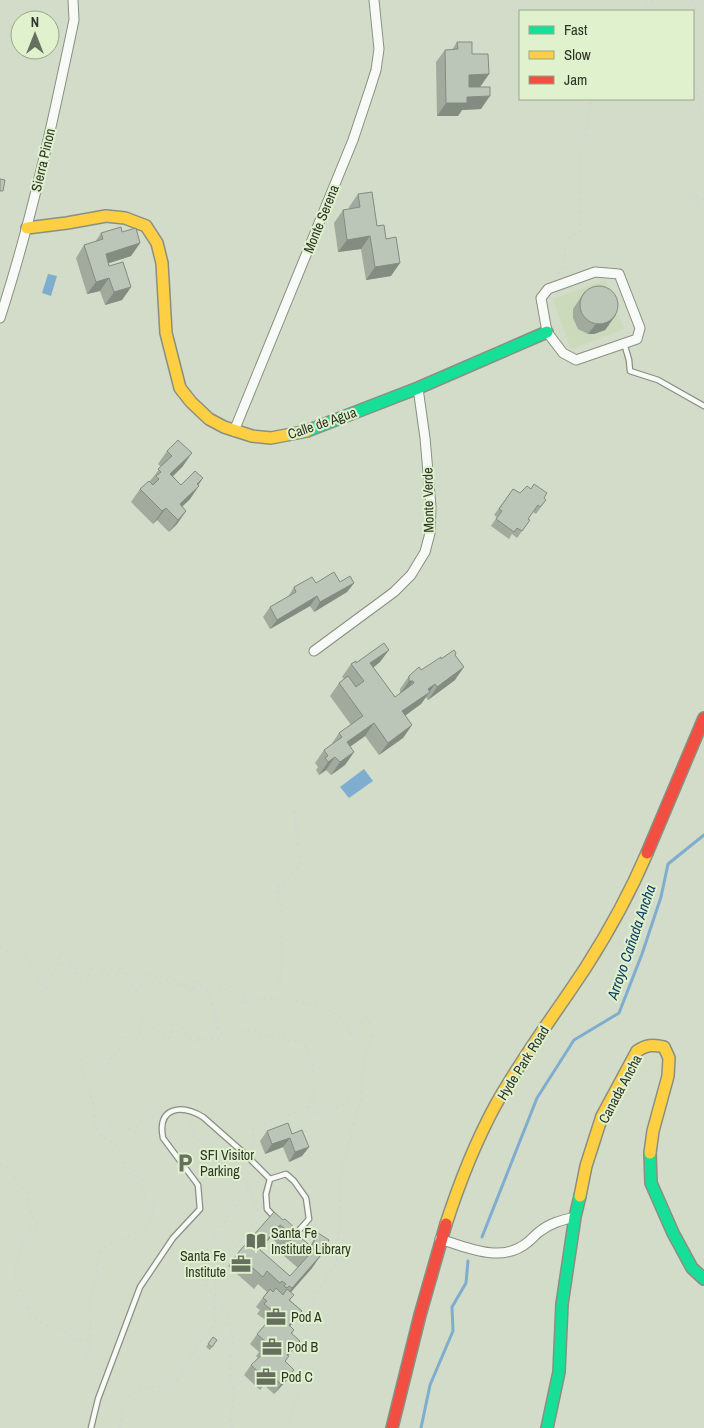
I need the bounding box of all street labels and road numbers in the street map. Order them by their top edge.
street label: Sierra Pinon [27,127,59,193]
street label: Monte Serena [299,182,343,256]
street label: Calle de Agua [285,403,359,443]
street label: Monte Verde [418,467,438,533]
street label: Hyde Park Road [493,1023,553,1103]
street label: Canada Ancha [594,1051,646,1126]

